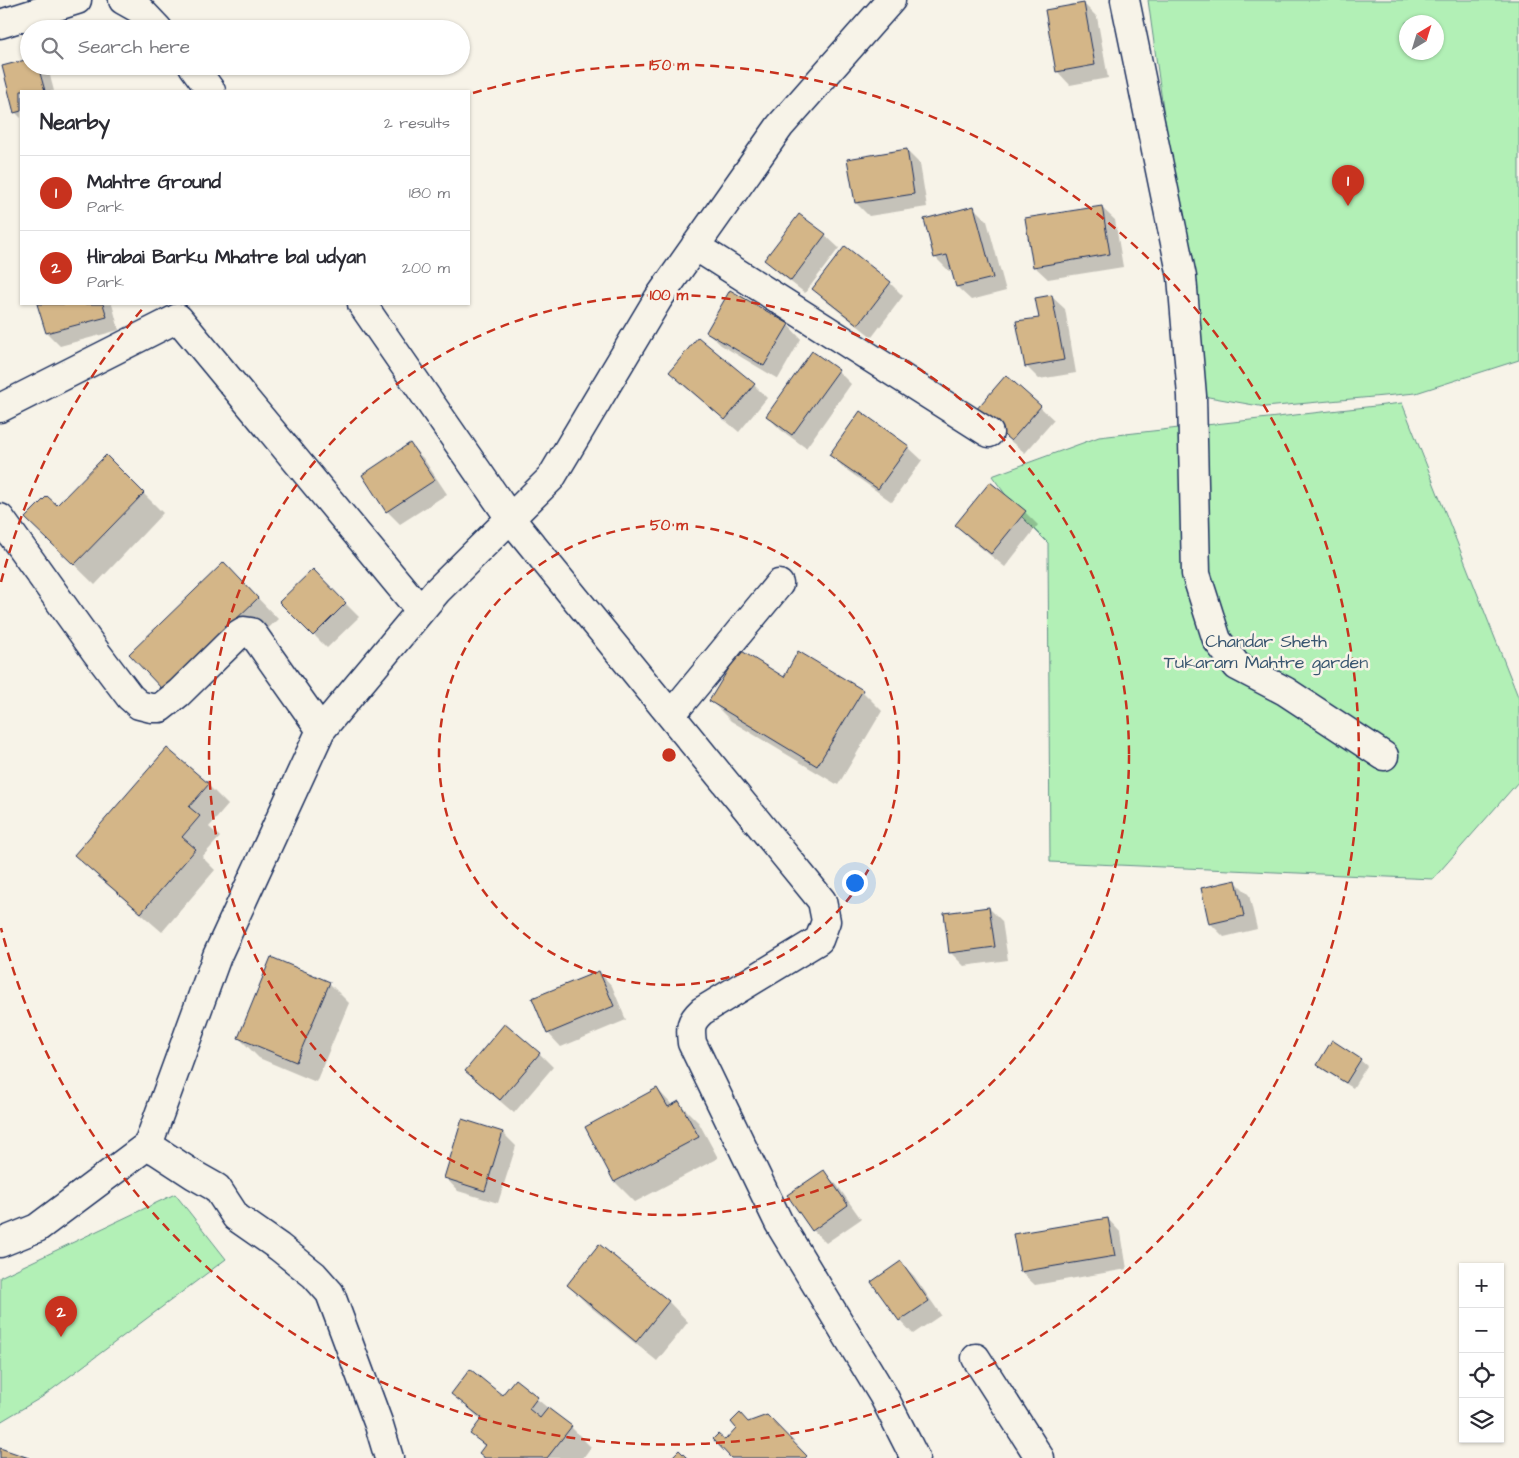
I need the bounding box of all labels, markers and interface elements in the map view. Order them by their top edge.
north arrow [1399,15,1444,60]
search box [20,20,470,75]
icon: search [38,34,66,62]
text: Search here [78,34,190,61]
text: 150 m [649,55,689,76]
text: Nearby [40,108,110,137]
text: 2 results [384,112,450,134]
pin: 1 [1332,165,1364,206]
text: Mahtre Ground [87,169,221,196]
text: 1 [55,182,57,204]
text: 180 m [409,182,450,204]
text: Park [87,196,124,218]
text: Hirabai Barku Mhatre bal udyan [87,244,366,271]
text: 2 [51,257,61,279]
text: 200 m [402,257,450,279]
text: Park [87,271,124,293]
text: 100 m [650,285,689,306]
text: 50 m [650,515,688,536]
park label: Chandar Sheth Tukaram Mahtre garden [1164,629,1368,676]
centre of rings [660,746,678,764]
your location [842,870,868,896]
map controls [1459,1263,1504,1443]
button: + [1459,1263,1504,1308]
pin: 2 [45,1296,77,1337]
button: − [1459,1308,1504,1353]
button: locate [1459,1353,1504,1398]
button: layers [1459,1398,1504,1443]

